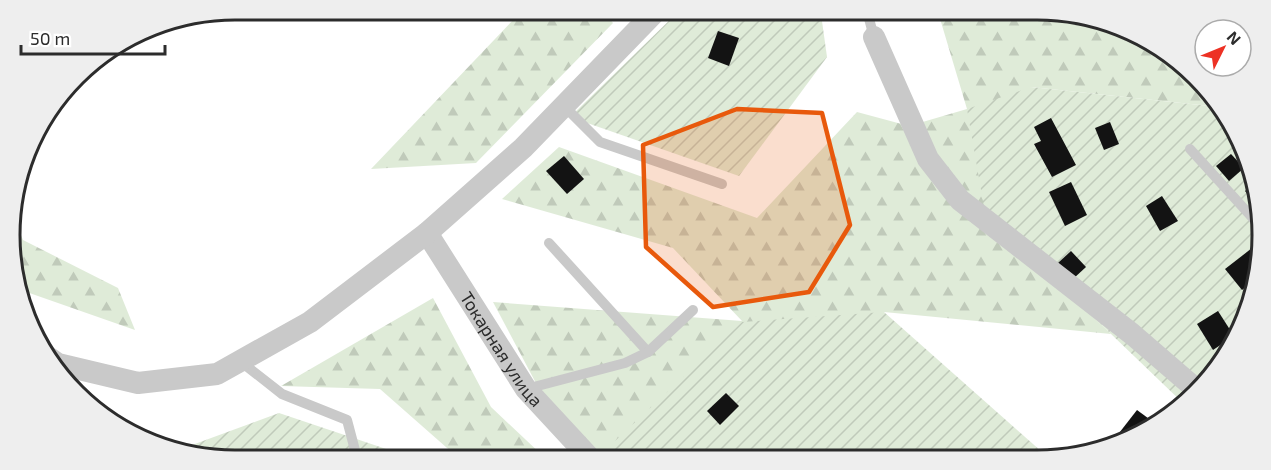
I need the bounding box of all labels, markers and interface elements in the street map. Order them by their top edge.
scale bar [21,18,165,56]
north arrow [1193,18,1253,78]
text: 50 m [30,27,70,49]
text: N [1223,27,1245,48]
street label: Токарная улица [456,287,548,411]

